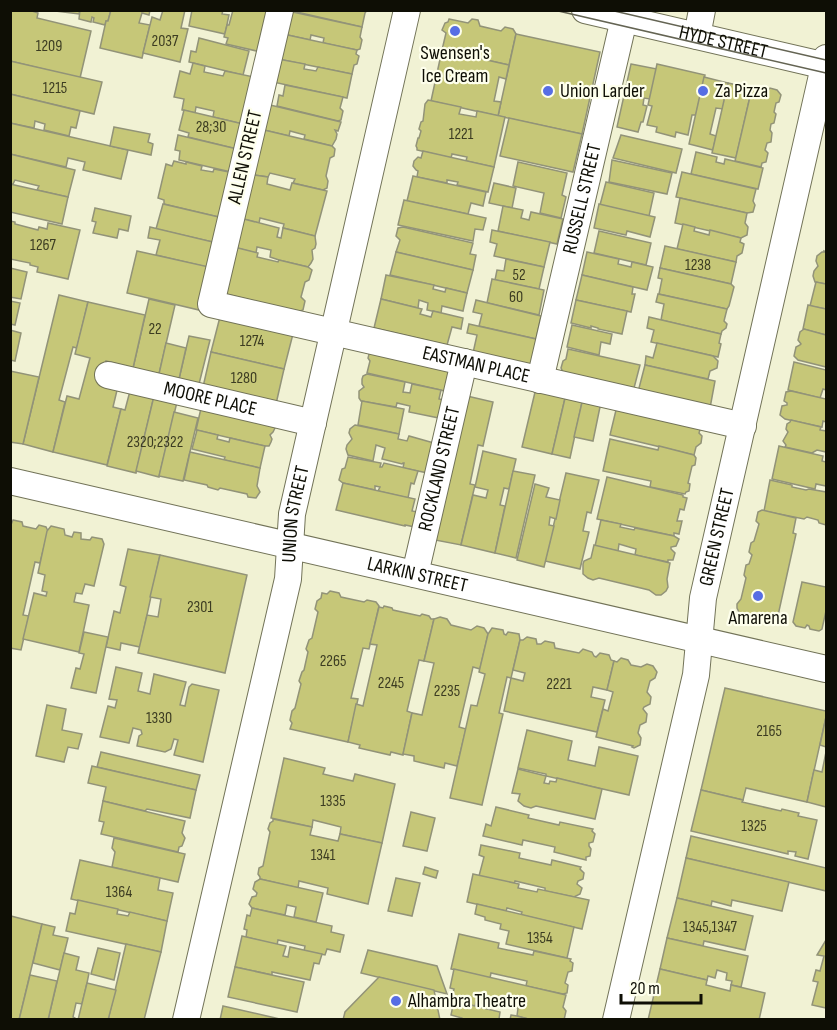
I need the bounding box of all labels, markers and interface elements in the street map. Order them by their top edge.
street label: HYDE STREET [677,20,770,64]
marker: Swensen's Ice Cream [448,24,462,38]
house number: 2037 [152,32,179,51]
house number: 1209 [36,37,62,56]
place label: Swensen's Ice Cream [420,41,490,88]
house number: 1215 [43,79,67,98]
place label: Union Larder [560,79,645,103]
place label: Za Pizza [715,79,768,103]
marker: Union Larder [541,84,555,98]
marker: Za Pizza [696,84,710,98]
street label: ALLEN STREET [222,108,267,207]
house number: 28;30 [196,118,226,137]
house number: 1221 [449,125,474,144]
street label: RUSSELL STREET [558,141,607,256]
house number: 1267 [30,236,56,255]
house number: 1238 [685,256,711,275]
house number: 52 [512,266,526,285]
house number: 60 [509,288,523,307]
house number: 22 [148,320,162,339]
house number: 1274 [240,332,265,351]
street label: EASTMAN PLACE [420,341,532,389]
house number: 1280 [231,369,257,388]
street label: MOORE PLACE [161,376,259,421]
street label: ROCKLAND STREET [413,404,465,534]
house number: 2320;2322 [127,433,183,452]
street label: UNION STREET [277,463,315,563]
street label: GREEN STREET [694,486,740,588]
street label: LARKIN STREET [365,552,470,598]
marker: Amarena [751,589,765,603]
house number: 2301 [187,598,213,617]
place label: Amarena [727,606,788,630]
house number: 2265 [320,652,346,671]
house number: 2245 [378,674,404,693]
house number: 2221 [546,675,572,694]
house number: 2235 [434,682,460,701]
house number: 1330 [146,709,172,728]
house number: 2165 [756,722,782,741]
house number: 1335 [320,792,346,811]
house number: 1325 [741,817,767,836]
house number: 1341 [311,846,336,865]
house number: 1364 [106,883,132,902]
house number: 1345,1347 [683,918,738,937]
house number: 1354 [527,929,553,948]
scale bar [621,967,700,1005]
text: 20 m [630,978,660,999]
place label: Alhambra Theatre [407,989,526,1013]
marker: Alhambra Theatre [389,994,403,1008]

